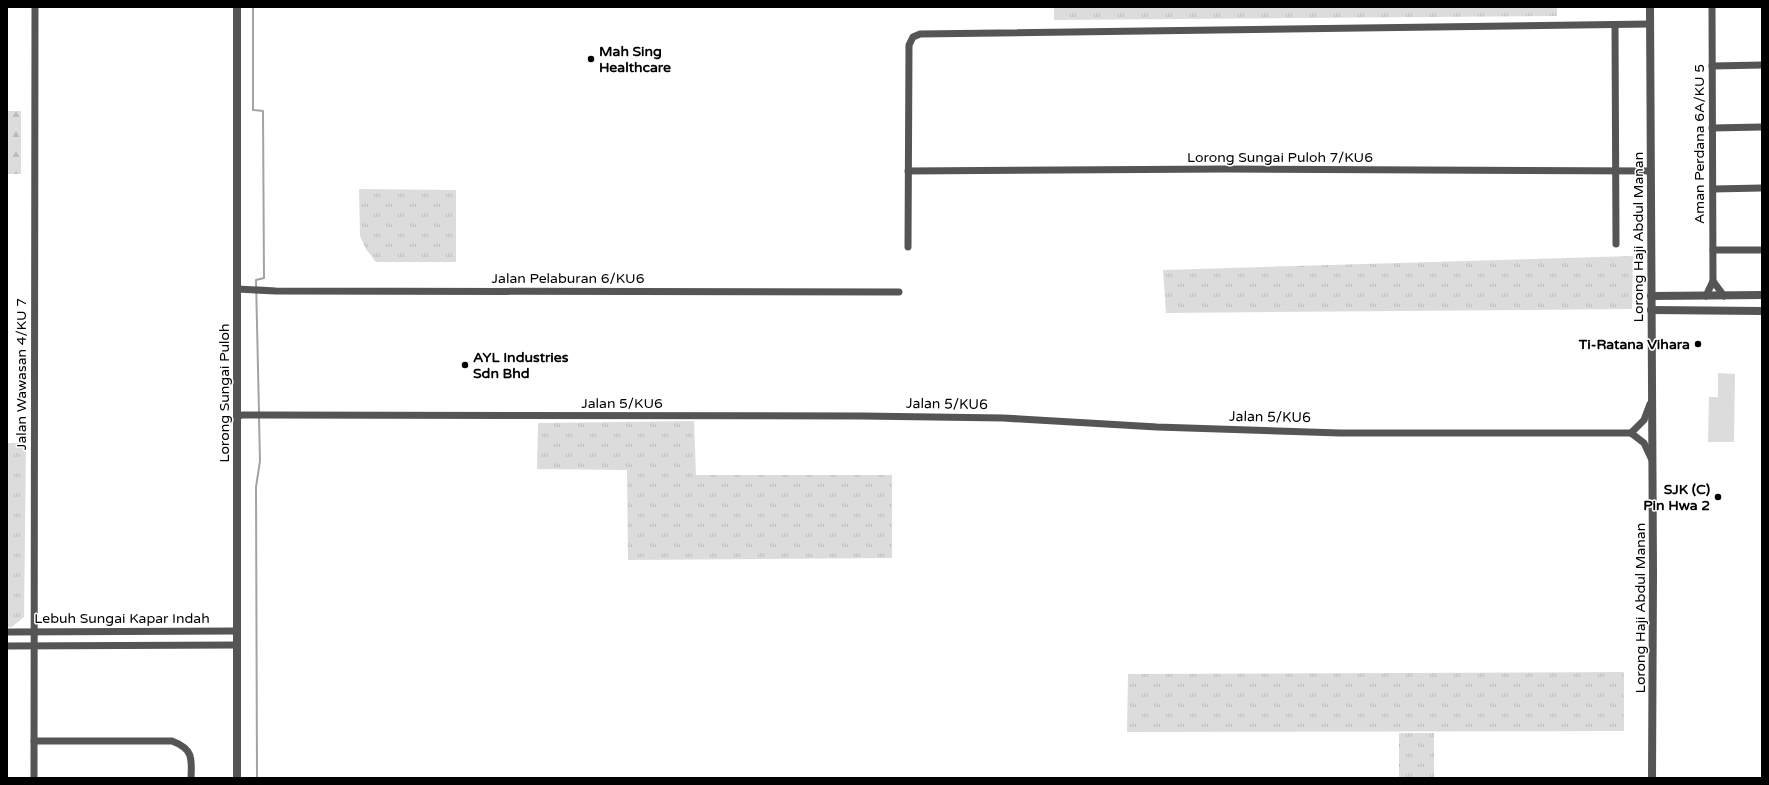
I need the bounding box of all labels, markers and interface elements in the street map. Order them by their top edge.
place label: Mah Sing Healthcare [599,43,671,76]
marker: Mah Sing Healthcare [586,54,596,64]
street label: Aman Perdana 6A/KU 5 [1691,64,1708,224]
street label: Lorong Sungai Puloh 7/KU6 [1187,149,1373,166]
street label: Lorong Haji Abdul Manan [1630,152,1647,322]
street label: Jalan Pelaburan 6/KU6 [492,270,645,287]
street label: Jalan Wawasan 4/KU 7 [13,298,30,450]
street label: Lorong Sungai Puloh [216,324,233,462]
place label: Ti-Ratana Vihara [1578,336,1690,353]
marker: Ti-Ratana Vihara [1693,339,1703,349]
place label: AYL Industries Sdn Bhd [473,349,569,382]
marker: AYL Industries Sdn Bhd [460,360,470,370]
street label: Jalan 5/KU6 [581,395,663,412]
street label: Jalan 5/KU6 [906,395,988,413]
street label: Jalan 5/KU6 [1229,408,1311,426]
place label: SJK (C) Pin Hwa 2 [1643,481,1710,514]
marker: SJK (C) Pin Hwa 2 [1713,492,1723,502]
street label: Lorong Haji Abdul Manan [1632,523,1649,693]
street label: Lebuh Sungai Kapar Indah [34,610,210,627]

